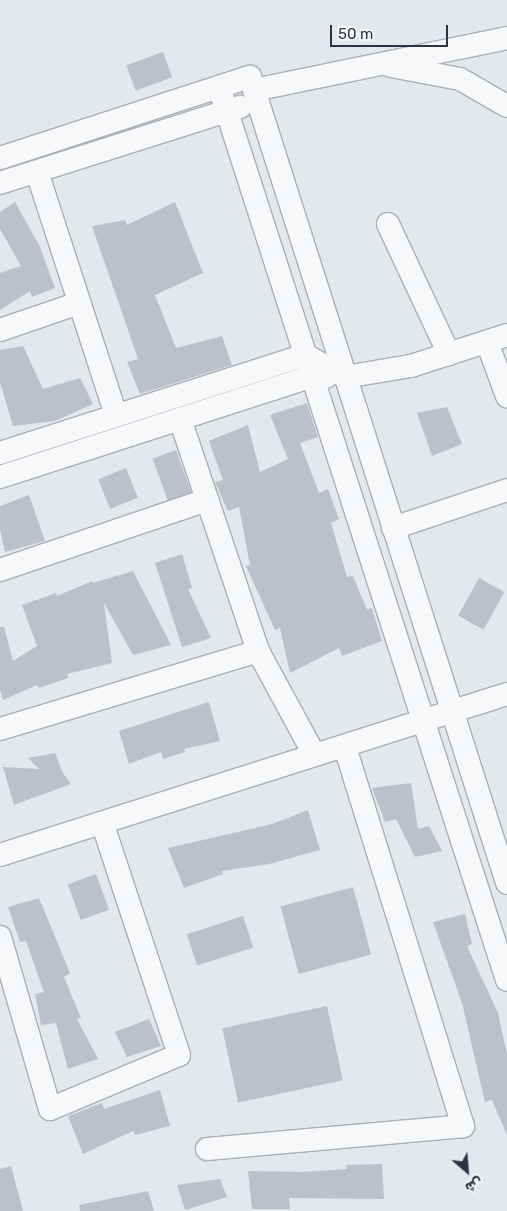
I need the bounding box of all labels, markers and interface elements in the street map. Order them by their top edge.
scale bar [332,15,450,47]
text: 50 m [338,25,373,43]
north arrow [442,1146,492,1196]
text: ش [462,1173,486,1196]

